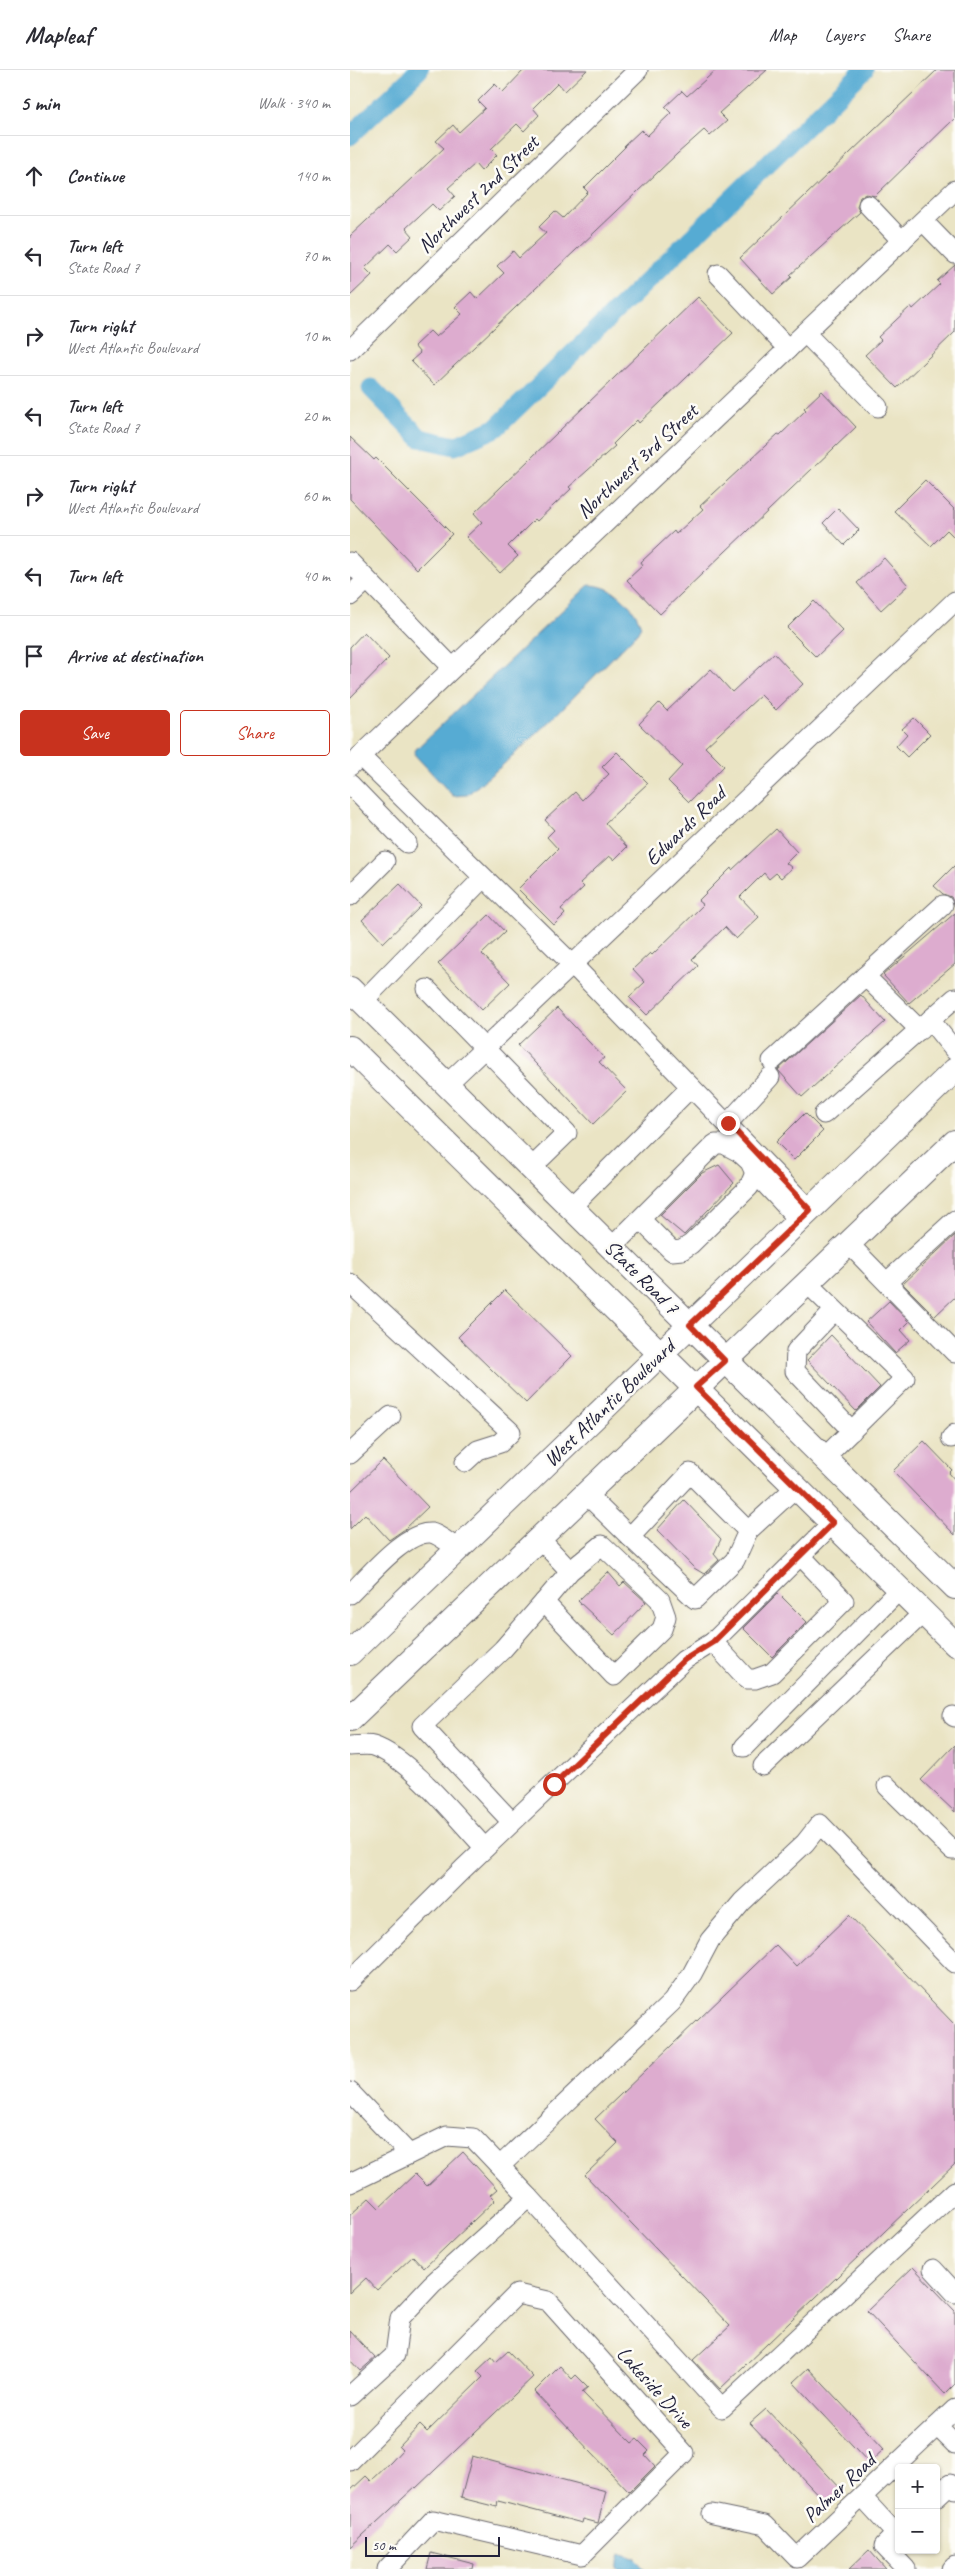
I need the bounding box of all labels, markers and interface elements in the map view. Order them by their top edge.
text: Mapleaf [25,20,92,50]
text: Map [769,24,797,46]
text: Layers [825,24,864,46]
text: Share [892,24,930,46]
text: 5 min [20,90,60,116]
text: Walk · 340 m [258,93,330,113]
street label: Northwest 2nd Street [412,128,545,258]
icon: ahead [20,162,48,190]
text: Continue [67,164,124,188]
text: 140 m [296,166,330,186]
text: Turn left [67,234,122,258]
icon: left [20,242,48,270]
text: 70 m [303,246,330,266]
text: State Road 7 [67,258,140,278]
text: Turn right [67,314,134,338]
icon: right [20,322,48,350]
text: 10 m [303,326,330,346]
text: West Atlantic Boulevard [67,338,198,358]
text: Turn left [67,394,122,418]
street label: Northwest 3rd Street [571,397,705,524]
icon: left [20,402,48,430]
text: 20 m [303,406,330,426]
text: State Road 7 [67,418,140,438]
text: Turn right [67,474,134,498]
icon: right [20,482,48,510]
text: 60 m [303,486,330,506]
text: West Atlantic Boulevard [67,498,198,518]
icon: left [20,562,48,590]
text: Turn left [67,564,122,588]
text: 40 m [303,566,330,586]
icon: arrive [20,642,48,670]
text: Arrive at destination [67,644,203,668]
button: Save [20,710,170,756]
button: Share [180,710,330,756]
street label: Edwards Road [639,779,733,871]
route end [717,1112,740,1135]
street label: State Road 7 [599,1234,686,1321]
street label: West Atlantic Boulevard [538,1331,683,1472]
route start [543,1773,566,1796]
street label: Lakeside Drive [611,2341,699,2434]
street label: Palmer Road [797,2445,883,2528]
map controls [895,2464,940,2554]
button: + [895,2464,940,2509]
button: − [895,2509,940,2554]
scale bar [365,2534,500,2557]
text: 50 m [372,2537,396,2554]

